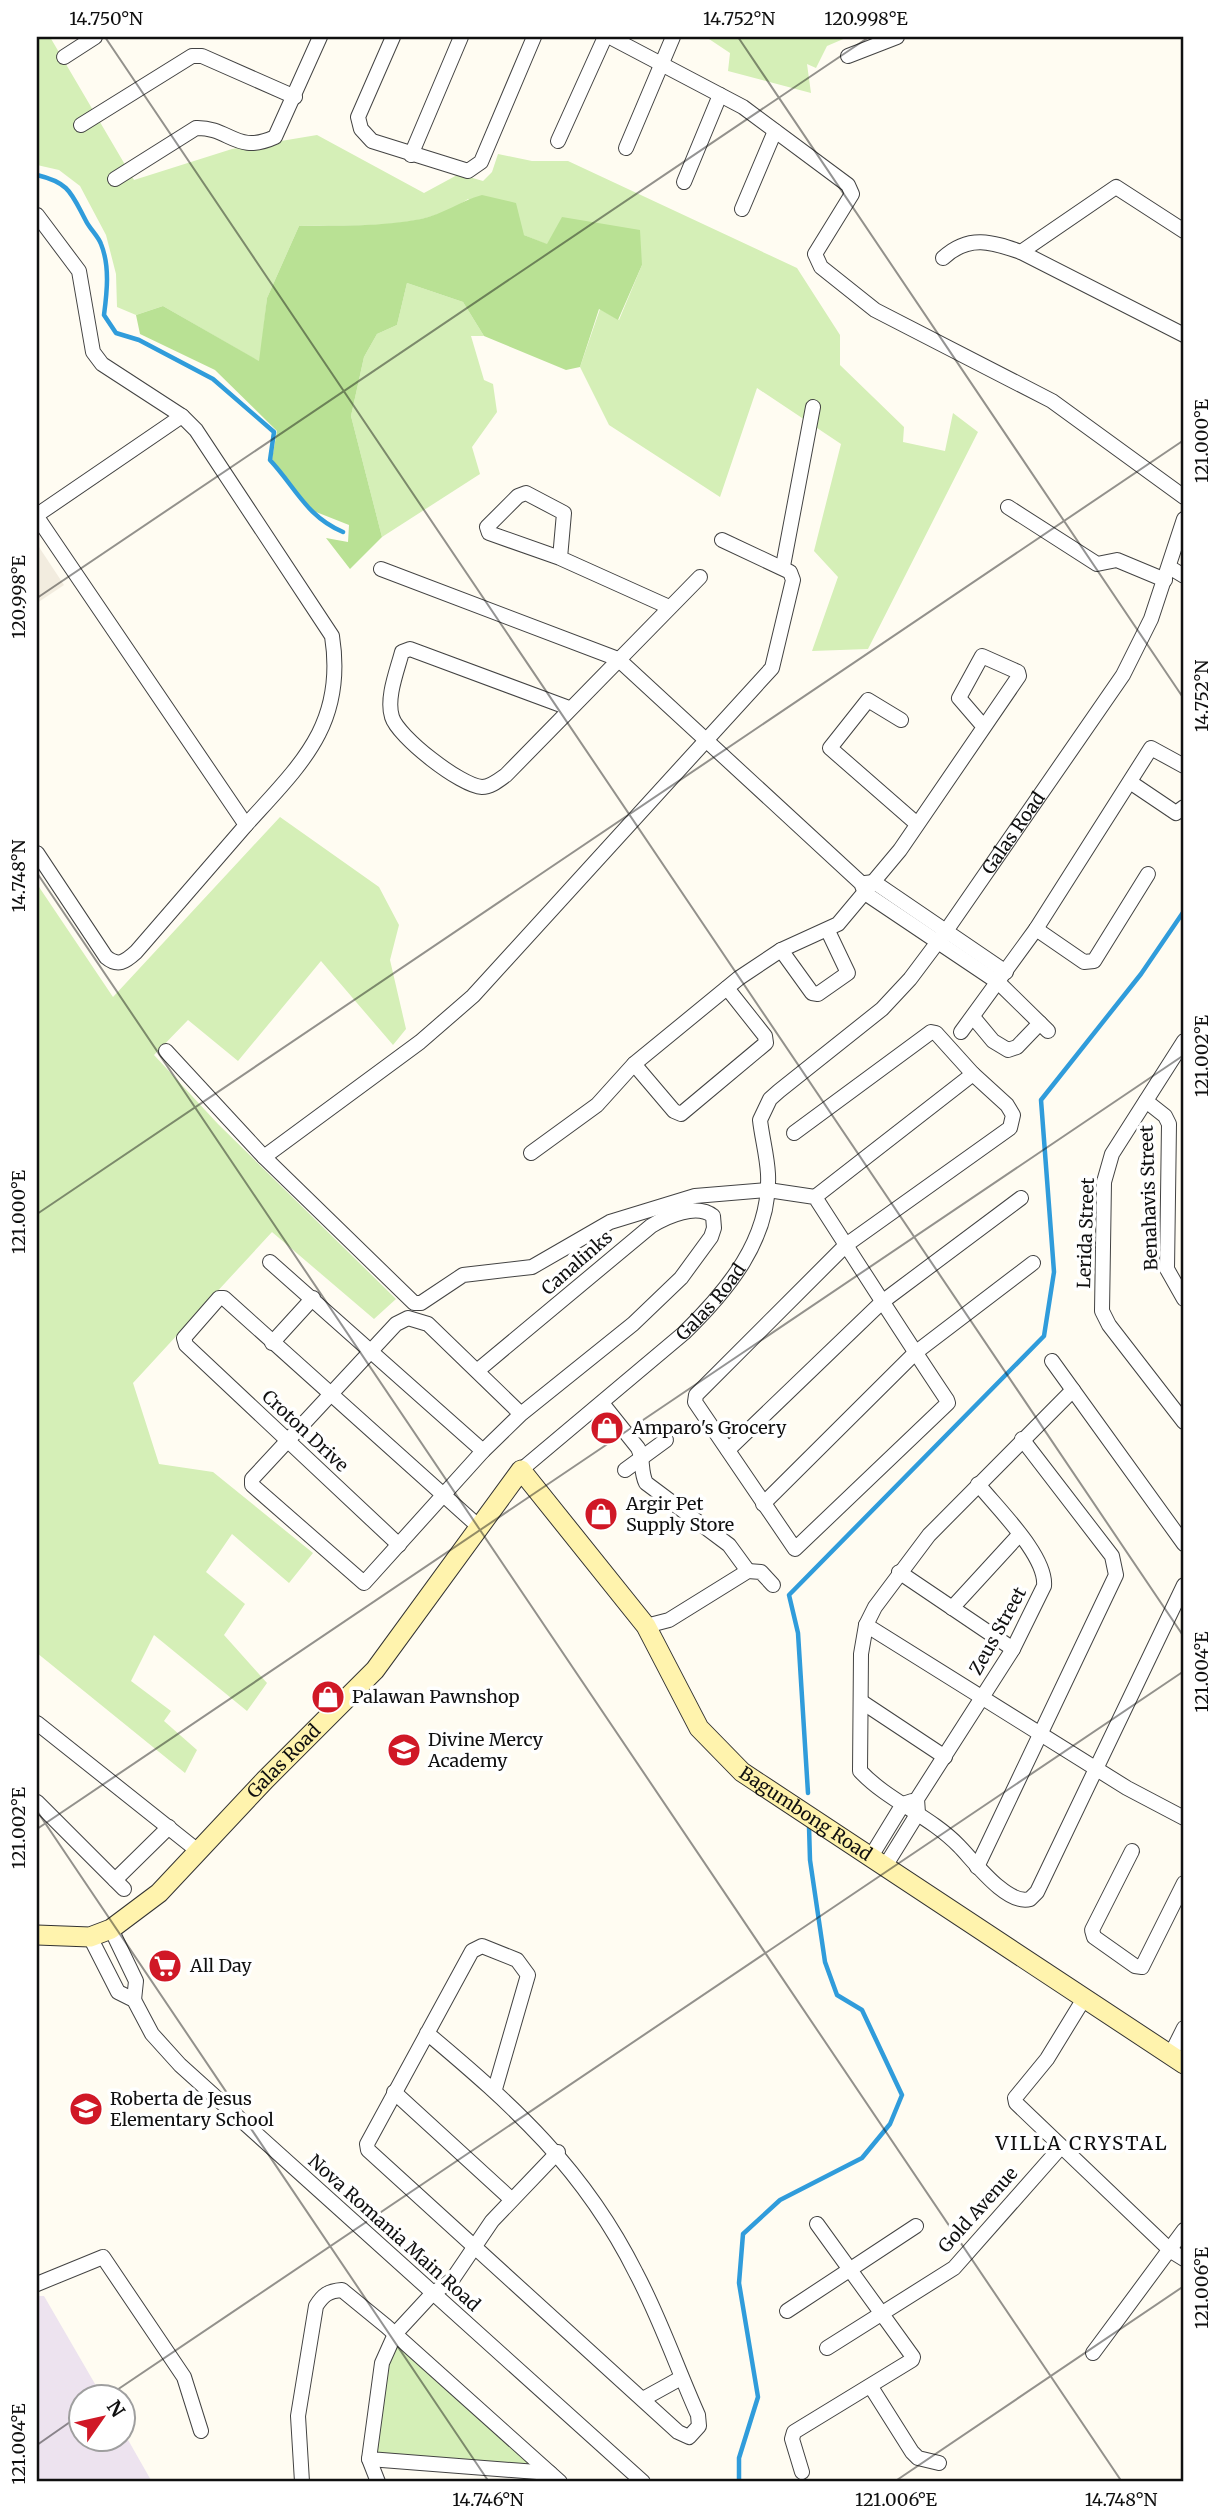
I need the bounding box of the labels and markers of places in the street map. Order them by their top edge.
shop icon: Amparo's Grocery [588,1409,626,1447]
place label: Amparo's Grocery [631,1416,787,1439]
place label: Argir Pet Supply Store [625,1492,734,1536]
shop icon: Argir Pet Supply Store [582,1495,620,1533]
shop icon: Palawan Pawnshop [309,1678,347,1716]
place label: Palawan Pawnshop [352,1685,520,1708]
place label: Divine Mercy Academy [427,1728,544,1772]
school or university icon: Divine Mercy Academy [385,1731,423,1769]
supermarket icon: All Day [146,1947,184,1985]
place label: All Day [189,1954,252,1977]
place label: Roberta de Jesus Elementary School [110,2087,274,2131]
school or university icon: Roberta de Jesus Elementary School [67,2090,105,2128]

